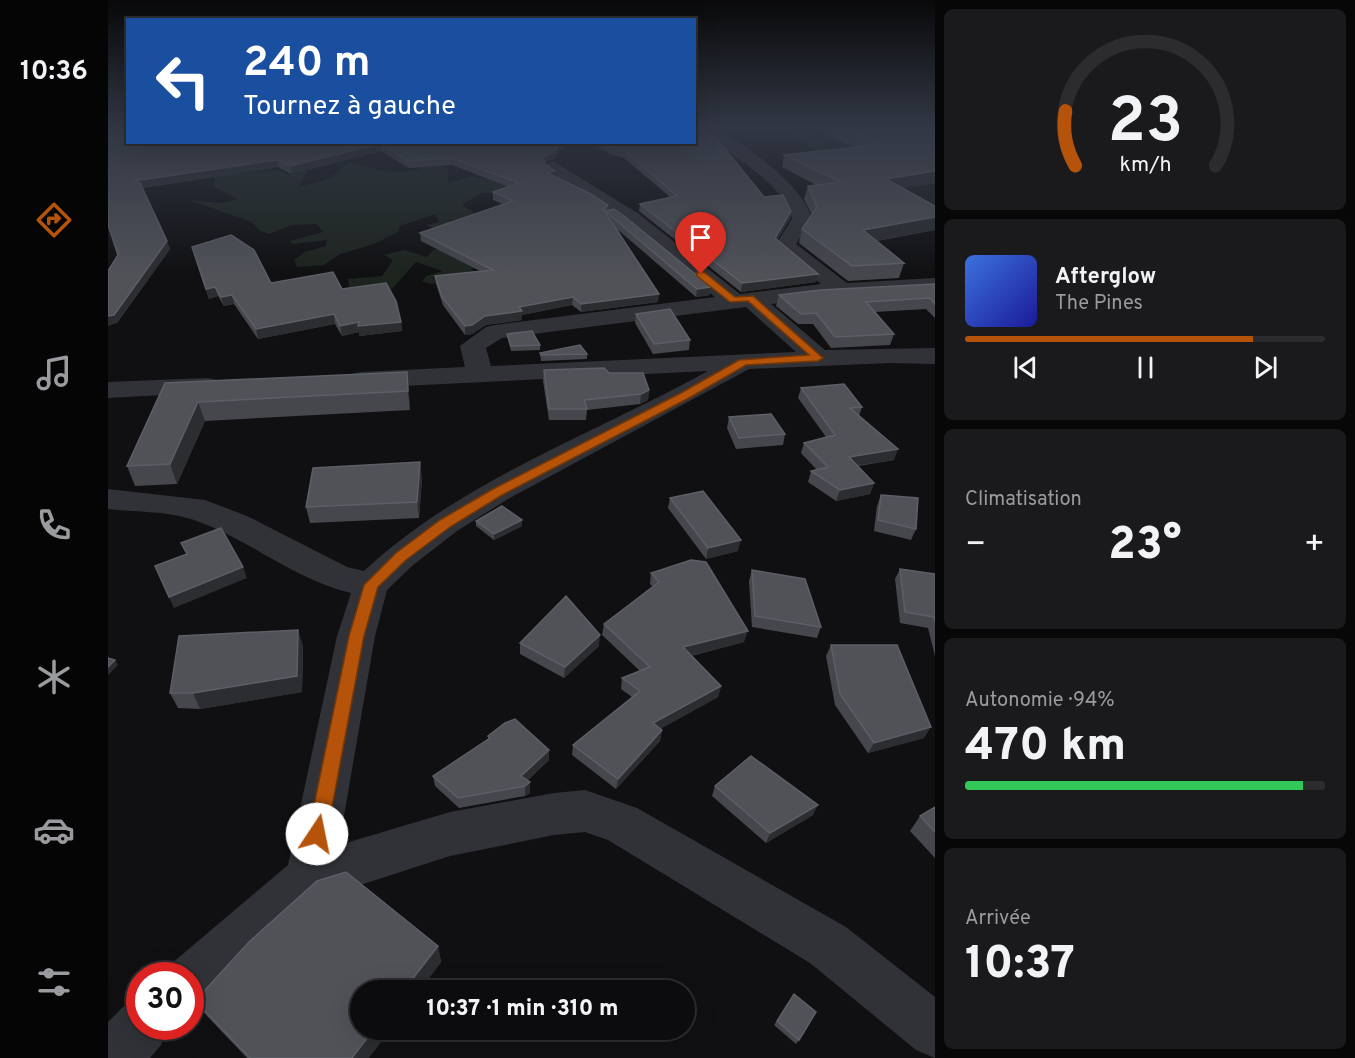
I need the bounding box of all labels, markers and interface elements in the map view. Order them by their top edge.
text: 240 m [243,38,371,91]
icon: left [144,42,222,120]
text: 10:36 [20,55,88,89]
text: 23 [1107,86,1183,165]
text: Tournez à gauche [243,90,456,124]
text: km/h [1119,153,1171,180]
icon: directions [33,199,75,241]
pin [675,212,726,274]
icon: arrive [684,221,717,254]
text: Afterglow [1055,264,1156,291]
text: The Pines [1055,291,1143,317]
icon: previous [1009,351,1042,384]
icon: pause [1129,351,1162,384]
icon: next [1249,351,1282,384]
icon: music [33,352,75,394]
text: Climatisation [965,487,1082,513]
icon: phone [33,504,75,546]
text: 23° [1108,518,1182,575]
text: − [965,525,986,567]
text: + [1304,525,1325,567]
icon: climate [33,656,75,698]
text: Autonomie · 94% [965,688,1115,714]
text: 470 km [965,719,1126,776]
position arrow [285,802,349,866]
icon: car [33,809,75,851]
text: Arrivée [965,906,1031,932]
text: 10:37 [965,937,1075,994]
icon: filters [33,961,75,1003]
speed limit sign: 30 [126,962,204,1040]
text: 10:37 · 1 min · 310 m [426,996,619,1023]

